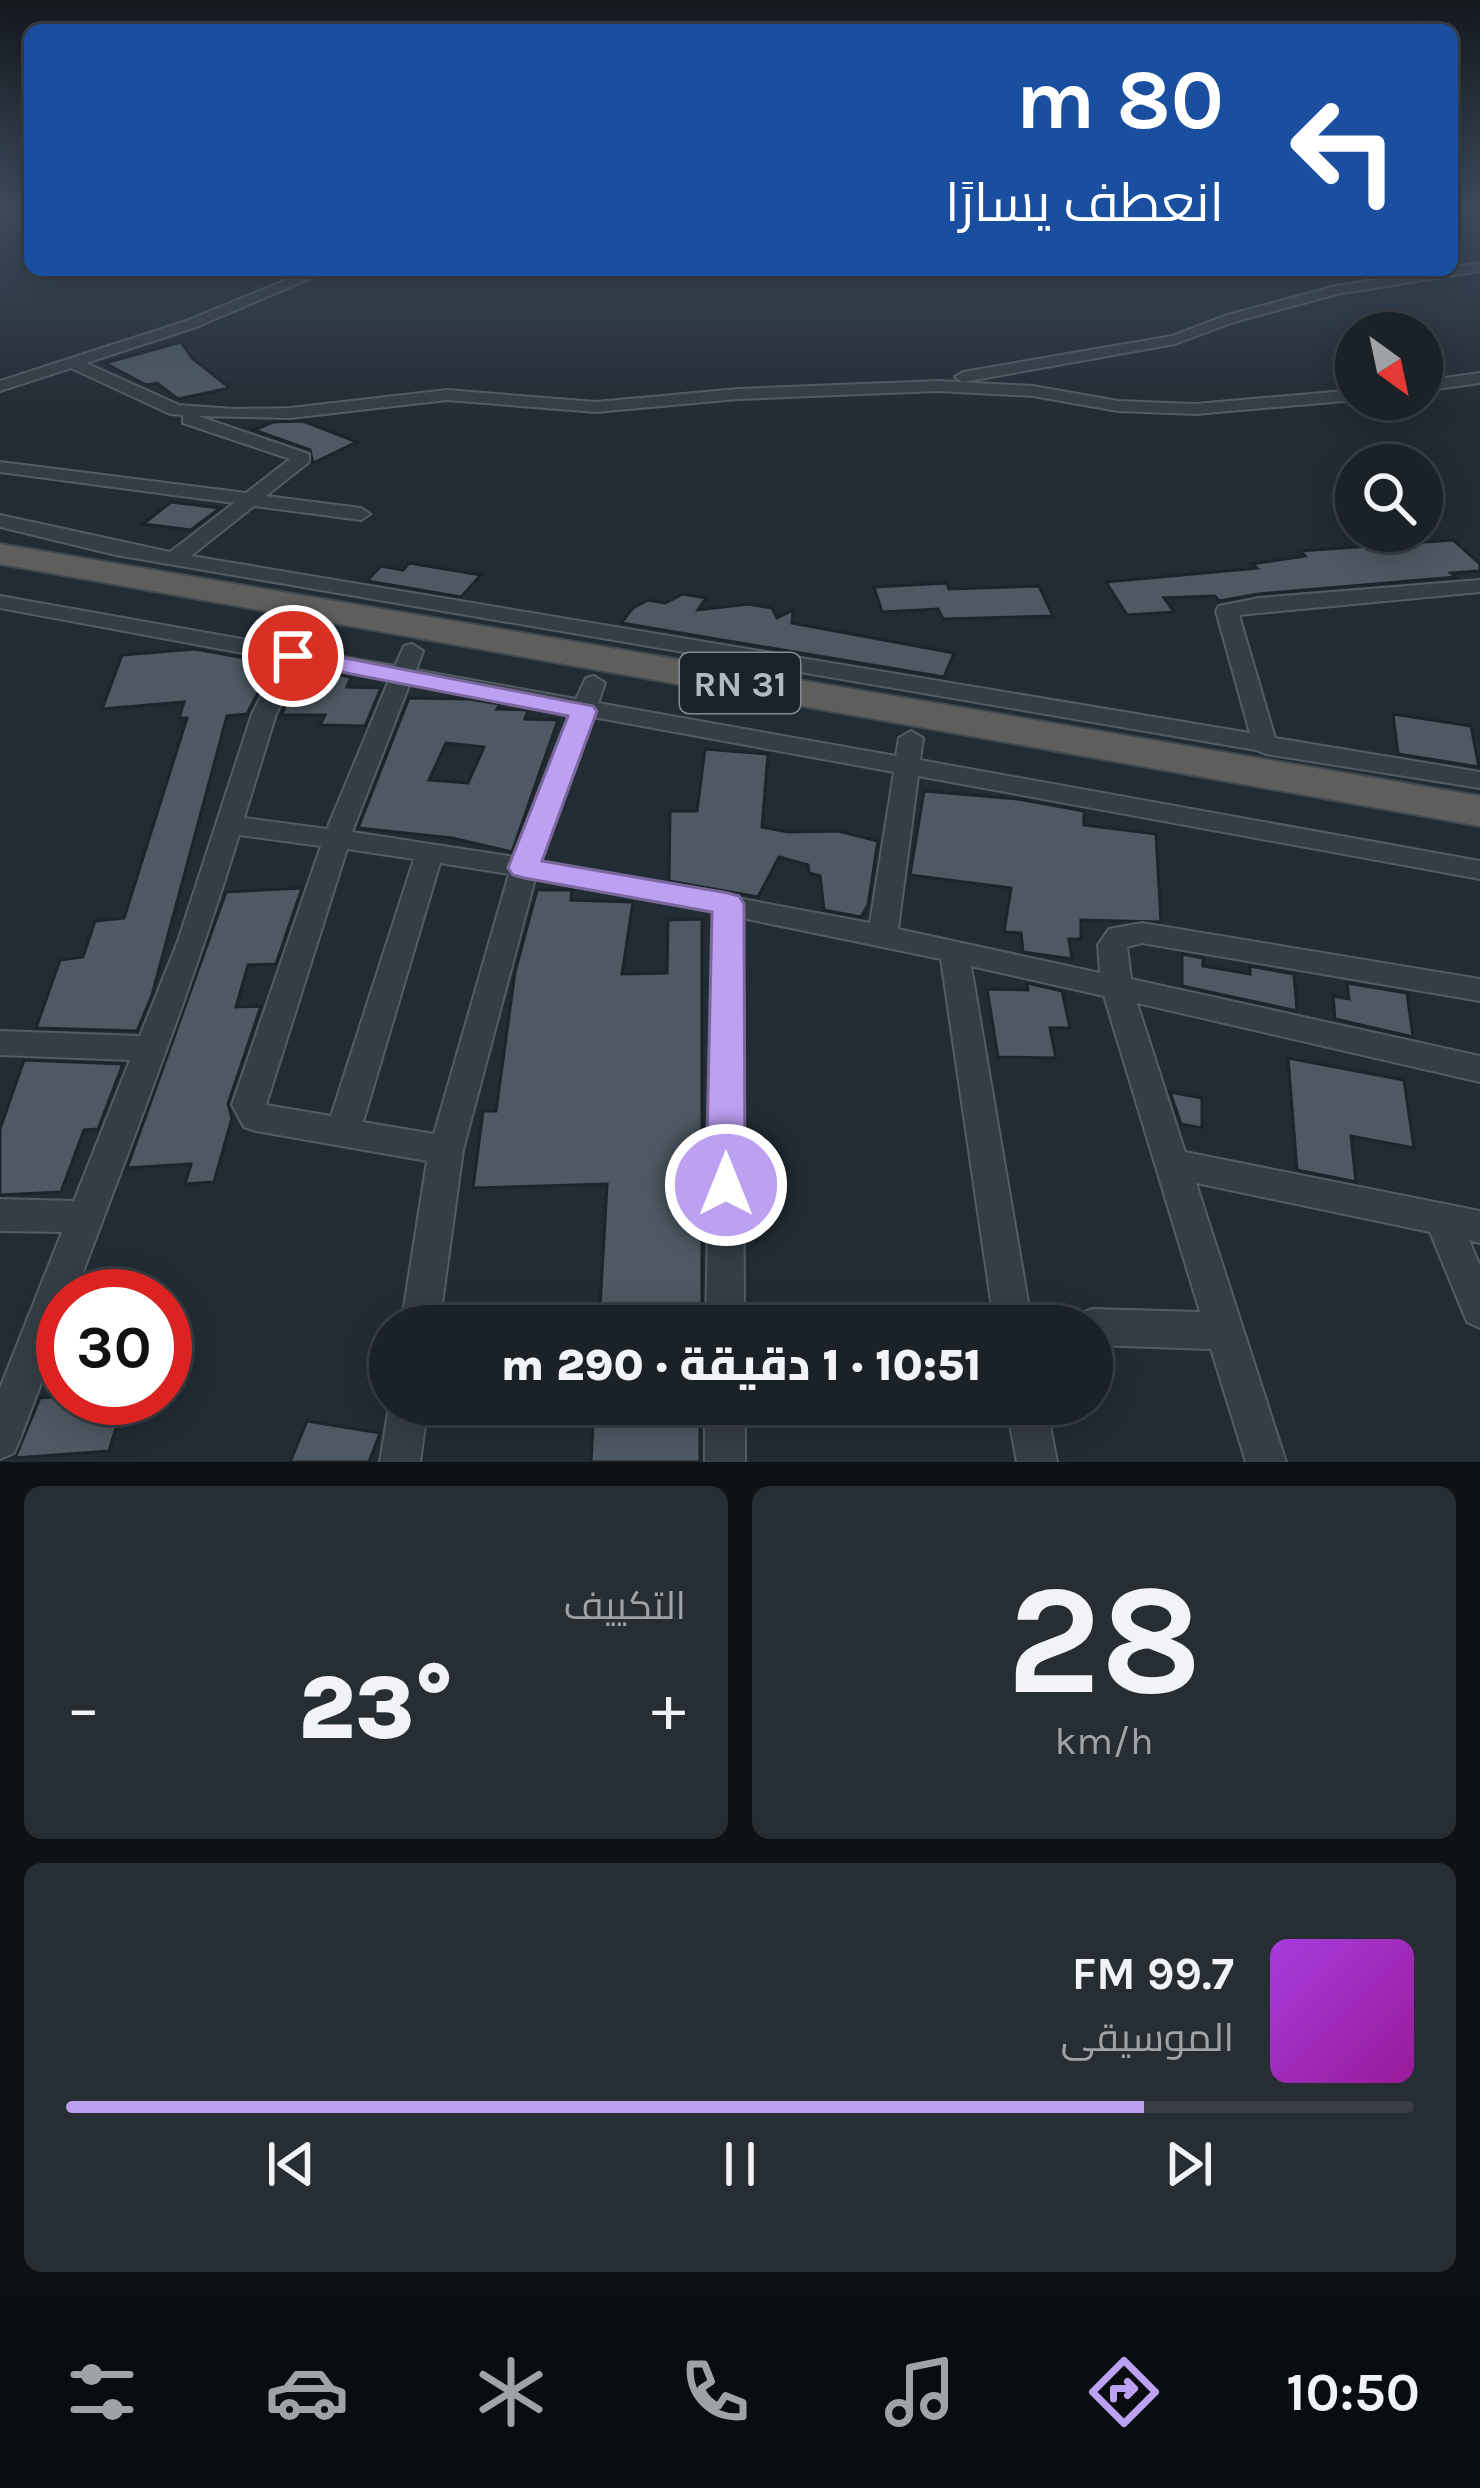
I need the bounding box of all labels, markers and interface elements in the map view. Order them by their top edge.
text: 80 m [1016,51,1224,149]
icon: left [1266,72,1422,228]
text: انعطف يسارًا [945,171,1224,235]
north arrow [1335,312,1443,420]
map controls [1335,312,1443,552]
button: search [1335,444,1443,552]
pin [242,605,344,707]
icon: arrive [260,623,326,689]
road number: RN 31 [680,653,800,713]
position arrow [663,1122,789,1248]
speed limit sign: 30 [36,1269,192,1425]
text: 10:51 · 1 دقيقة · 290 m [501,1339,981,1391]
text: 28 [1006,1549,1202,1731]
text: التكييف [564,1583,686,1629]
text: 23° [298,1655,454,1761]
text: − [66,1669,101,1747]
text: + [651,1669,686,1747]
text: km/h [1055,1718,1153,1764]
text: 99.7 FM [1072,1948,1234,2000]
text: الموسيقى [1061,2015,1234,2061]
icon: previous [258,2131,324,2197]
icon: pause [707,2131,773,2197]
icon: next [1156,2131,1222,2197]
icon: filters [60,2350,144,2434]
icon: car [265,2350,349,2434]
icon: climate [469,2350,553,2434]
icon: phone [673,2350,757,2434]
icon: music [878,2350,962,2434]
icon: directions [1082,2350,1166,2434]
text: 10:50 [1286,2360,1420,2424]

